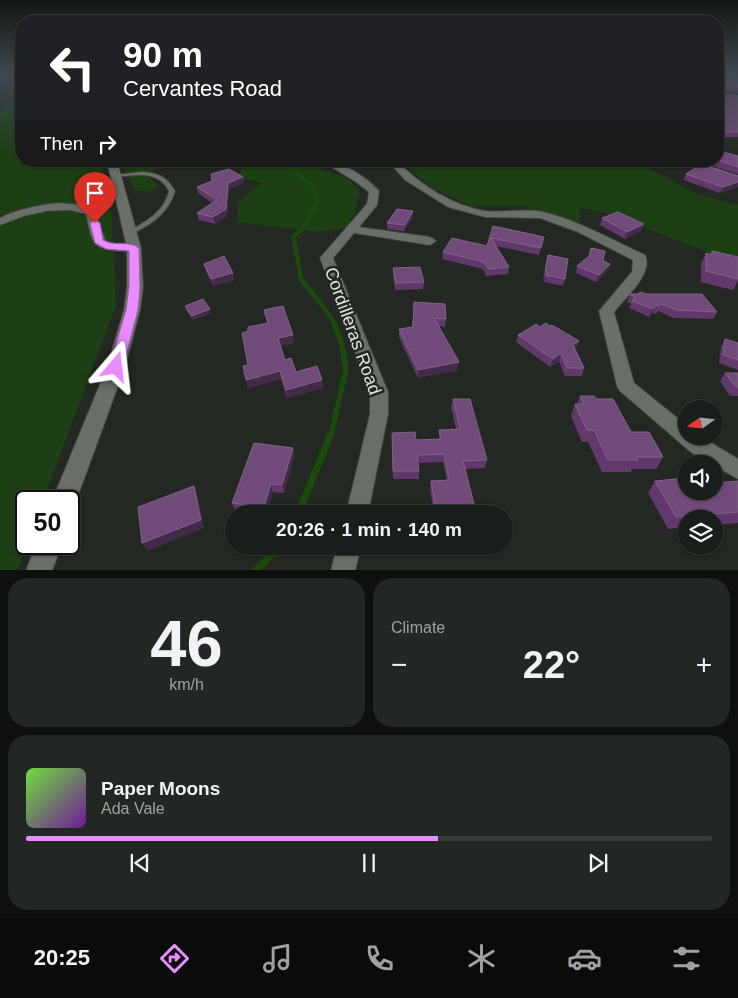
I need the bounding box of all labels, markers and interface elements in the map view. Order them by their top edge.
icon: left [40,35,105,100]
text: 90 m [123,35,203,74]
text: Cervantes Road [123,76,282,101]
icon: right [93,130,121,158]
text: Then [40,133,83,154]
pin [74,172,116,223]
icon: arrive [81,179,109,207]
street label: Cordilleras Road [321,265,385,397]
position arrow [89,340,141,392]
north arrow [678,400,722,445]
map controls [678,400,723,555]
button: sound [678,455,723,500]
speed limit sign: 50 [15,490,80,555]
button: layers [678,510,723,555]
text: 20:26 · 1 min · 140 m [276,519,462,540]
text: 46 [150,607,223,680]
text: Climate [391,619,445,636]
text: 22° [523,644,580,686]
text: − [391,649,407,680]
text: + [696,649,712,680]
text: km/h [169,676,204,693]
text: Paper Moons [101,778,220,799]
text: Ada Vale [101,800,165,817]
icon: previous [126,849,154,877]
icon: pause [355,849,383,877]
icon: next [584,849,612,877]
icon: directions [157,941,192,976]
icon: music [260,941,295,976]
icon: phone [362,941,397,976]
icon: climate [464,941,499,976]
icon: car [567,941,602,976]
icon: filters [669,941,704,976]
text: 20:25 [34,945,90,970]

